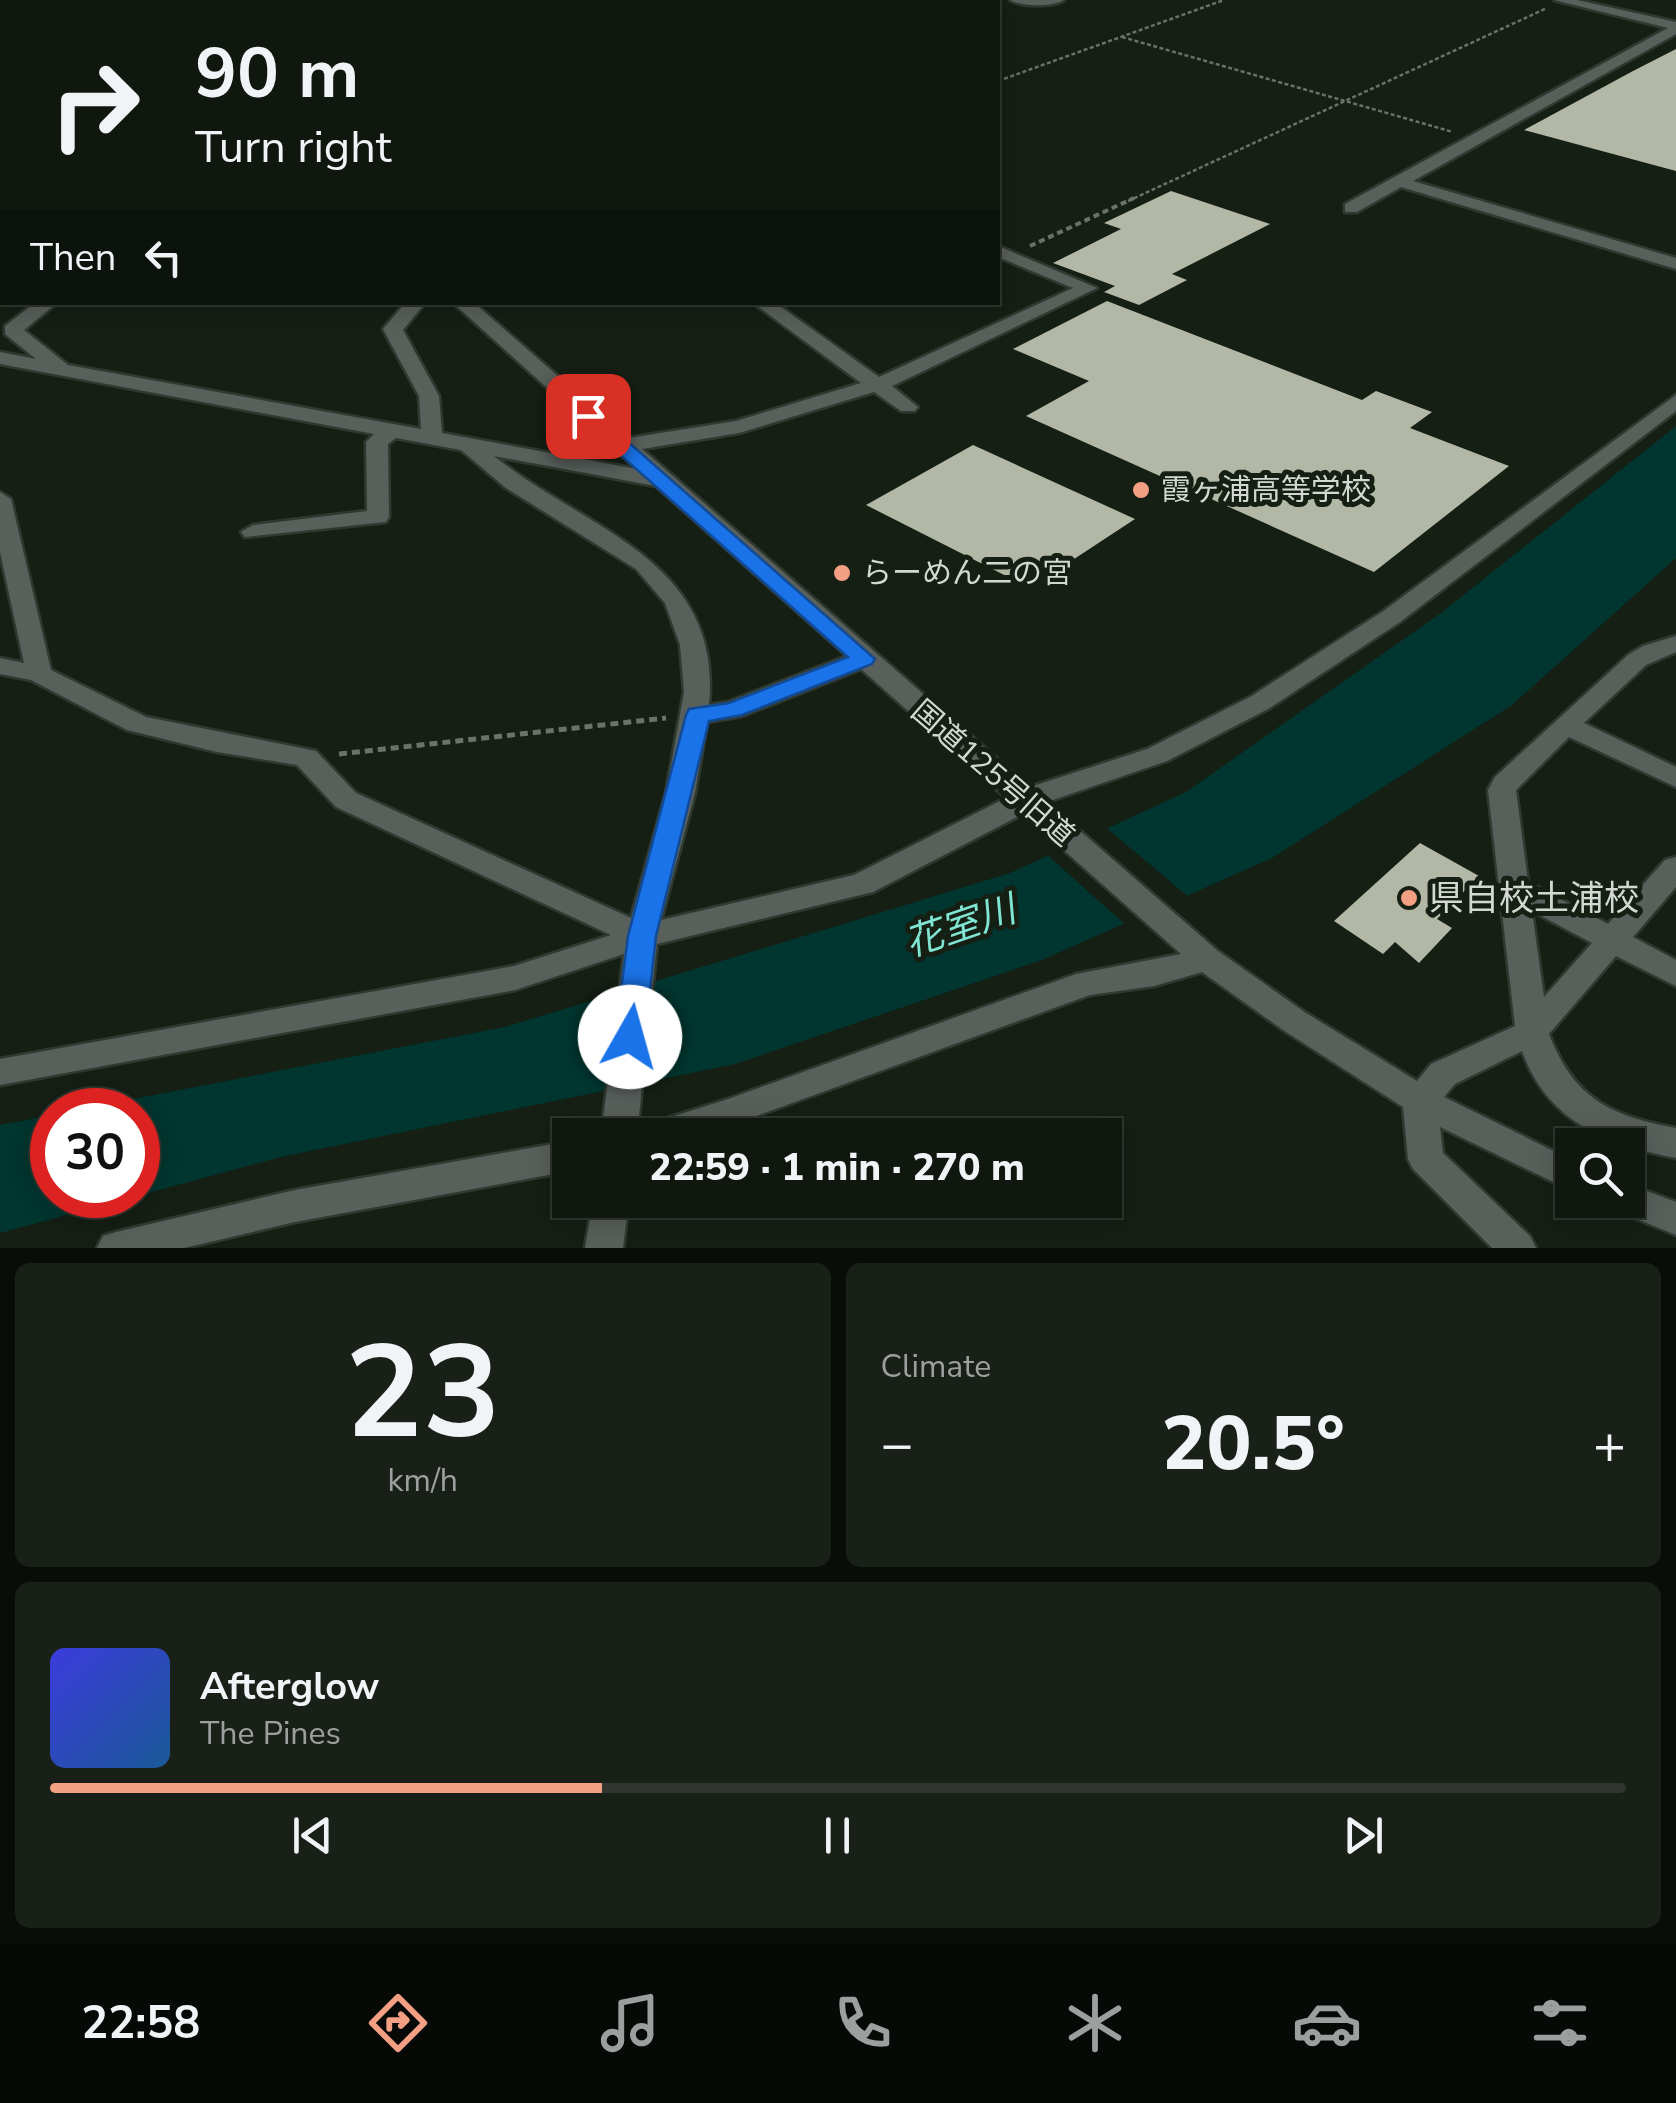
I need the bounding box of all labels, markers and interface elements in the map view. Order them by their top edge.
text: 90 m [195,26,359,122]
icon: right [30,40,160,170]
text: Turn right [195,117,392,178]
icon: left [136,230,191,285]
text: Then [30,232,116,283]
pin [546,374,631,459]
icon: arrive [561,389,616,444]
place label: 霞ヶ浦高等学校 [1161,470,1371,511]
marker: 霞ヶ浦高等学校 [1130,479,1152,501]
place label: らーめん二の宮 [862,553,1072,594]
marker: らーめん二の宮 [831,562,853,584]
street label: 国道125号旧道 [902,691,1083,856]
place label: 県自校土浦校 [1429,875,1639,922]
water label: 花室川 [898,883,1026,969]
marker: 県自校土浦校 [1398,887,1420,909]
position arrow [578,985,682,1089]
speed limit sign: 30 [30,1088,160,1218]
map controls [1555,1128,1645,1218]
button: search [1555,1128,1645,1218]
text: 22:59 · 1 min · 270 m [649,1142,1025,1193]
text: 23 [345,1305,501,1482]
text: Climate [881,1345,991,1388]
text: 20.5° [1162,1393,1345,1495]
text: − [881,1407,914,1482]
text: + [1593,1407,1626,1482]
text: km/h [387,1459,458,1502]
text: Afterglow [200,1661,379,1712]
text: The Pines [200,1712,341,1755]
icon: previous [285,1808,340,1863]
icon: pause [810,1808,865,1863]
icon: next [1336,1808,1391,1863]
icon: directions [363,1988,433,2058]
icon: music [595,1988,665,2058]
icon: phone [828,1988,898,2058]
icon: climate [1060,1988,1130,2058]
icon: car [1292,1988,1362,2058]
icon: filters [1525,1988,1595,2058]
text: 22:58 [81,1993,200,2054]

